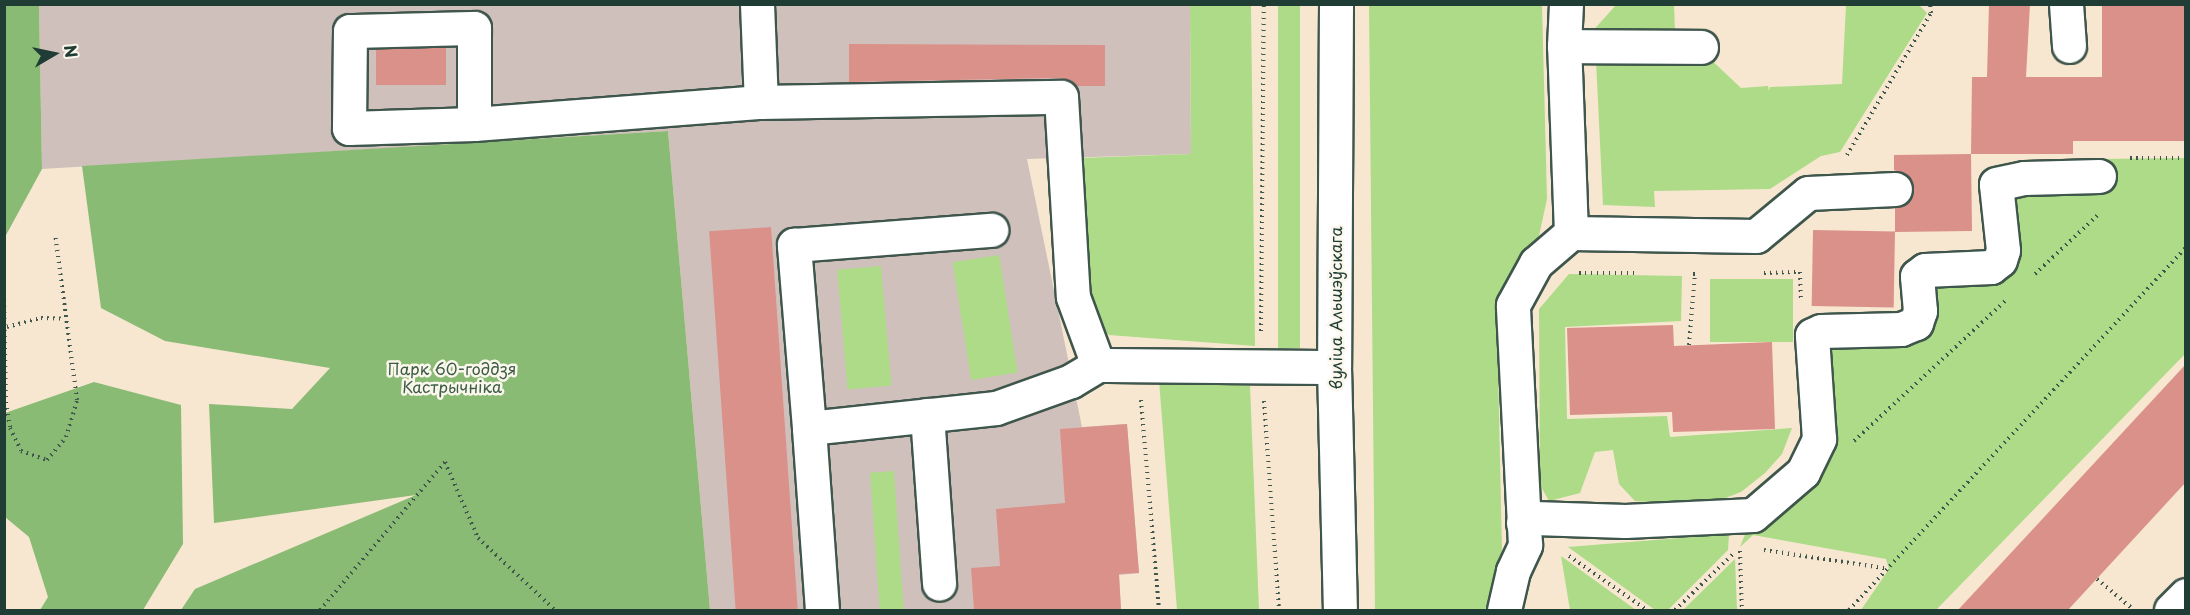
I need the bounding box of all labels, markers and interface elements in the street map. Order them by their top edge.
north arrow [24,24,84,84]
text: N [59,43,85,59]
street label: вуліца Альшэўскага [1325,227,1345,389]
park label: Парк 60-годдзя Кастрычніка [388,358,516,396]

